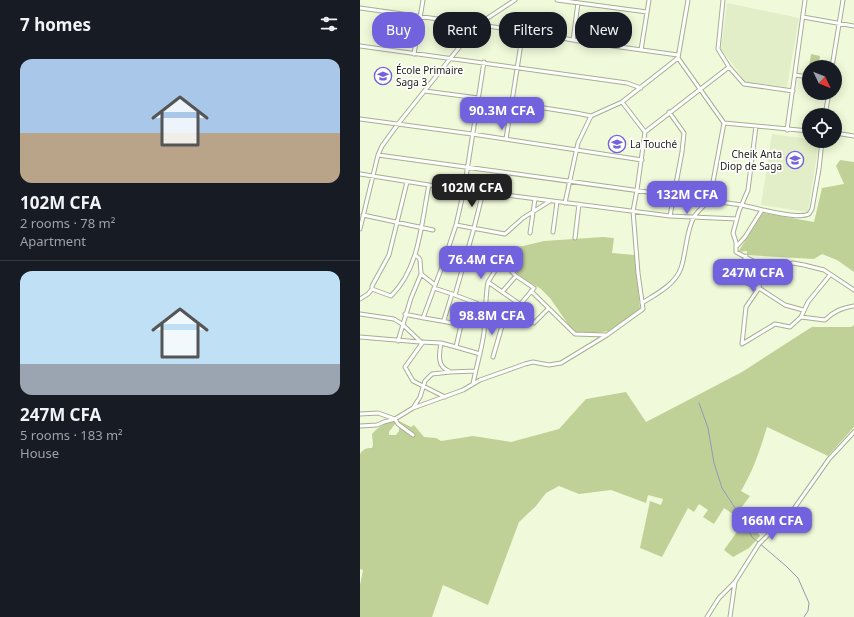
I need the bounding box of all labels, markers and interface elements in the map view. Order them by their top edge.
chip: Buy [372,12,425,48]
chip: Rent [433,12,491,48]
chip: Filters [499,12,567,48]
chip: New [575,12,632,48]
text: 7 homes [20,13,91,36]
icon: filters [318,13,340,35]
north arrow [802,60,842,100]
map controls [802,60,842,148]
place label: École Primaire Saga 3 [396,63,463,89]
school or university icon: École Primaire Saga 3 [373,66,393,86]
icon: home [144,85,216,157]
pin: 90.3M CFA [456,97,548,131]
text: 90.3M CFA [469,101,535,119]
button: locate [802,108,842,148]
school or university icon: La Touché [607,134,627,154]
place label: La Touché [630,137,678,151]
place label: Cheik Anta Diop de Saga [720,147,782,173]
school or university icon: Cheik Anta Diop de Saga [785,150,805,170]
pin: 102M CFA [431,174,513,208]
text: 102M CFA [441,178,503,196]
pin: 132M CFA [646,181,728,215]
text: 132M CFA [656,185,718,203]
text: 102M CFA [20,191,101,214]
text: 2 rooms · 78 m² [20,214,115,232]
text: Apartment [20,232,86,250]
pin: 76.4M CFA [435,246,527,280]
text: 76.4M CFA [448,250,514,268]
pin: 247M CFA [712,259,794,293]
text: 247M CFA [722,263,784,281]
icon: home [144,297,216,369]
pin: 98.8M CFA [446,302,538,336]
text: 98.8M CFA [459,306,525,324]
text: 247M CFA [20,403,101,426]
text: 5 rooms · 183 m² [20,426,123,444]
text: House [20,444,59,462]
pin: 166M CFA [731,507,813,541]
text: 166M CFA [741,511,803,529]

